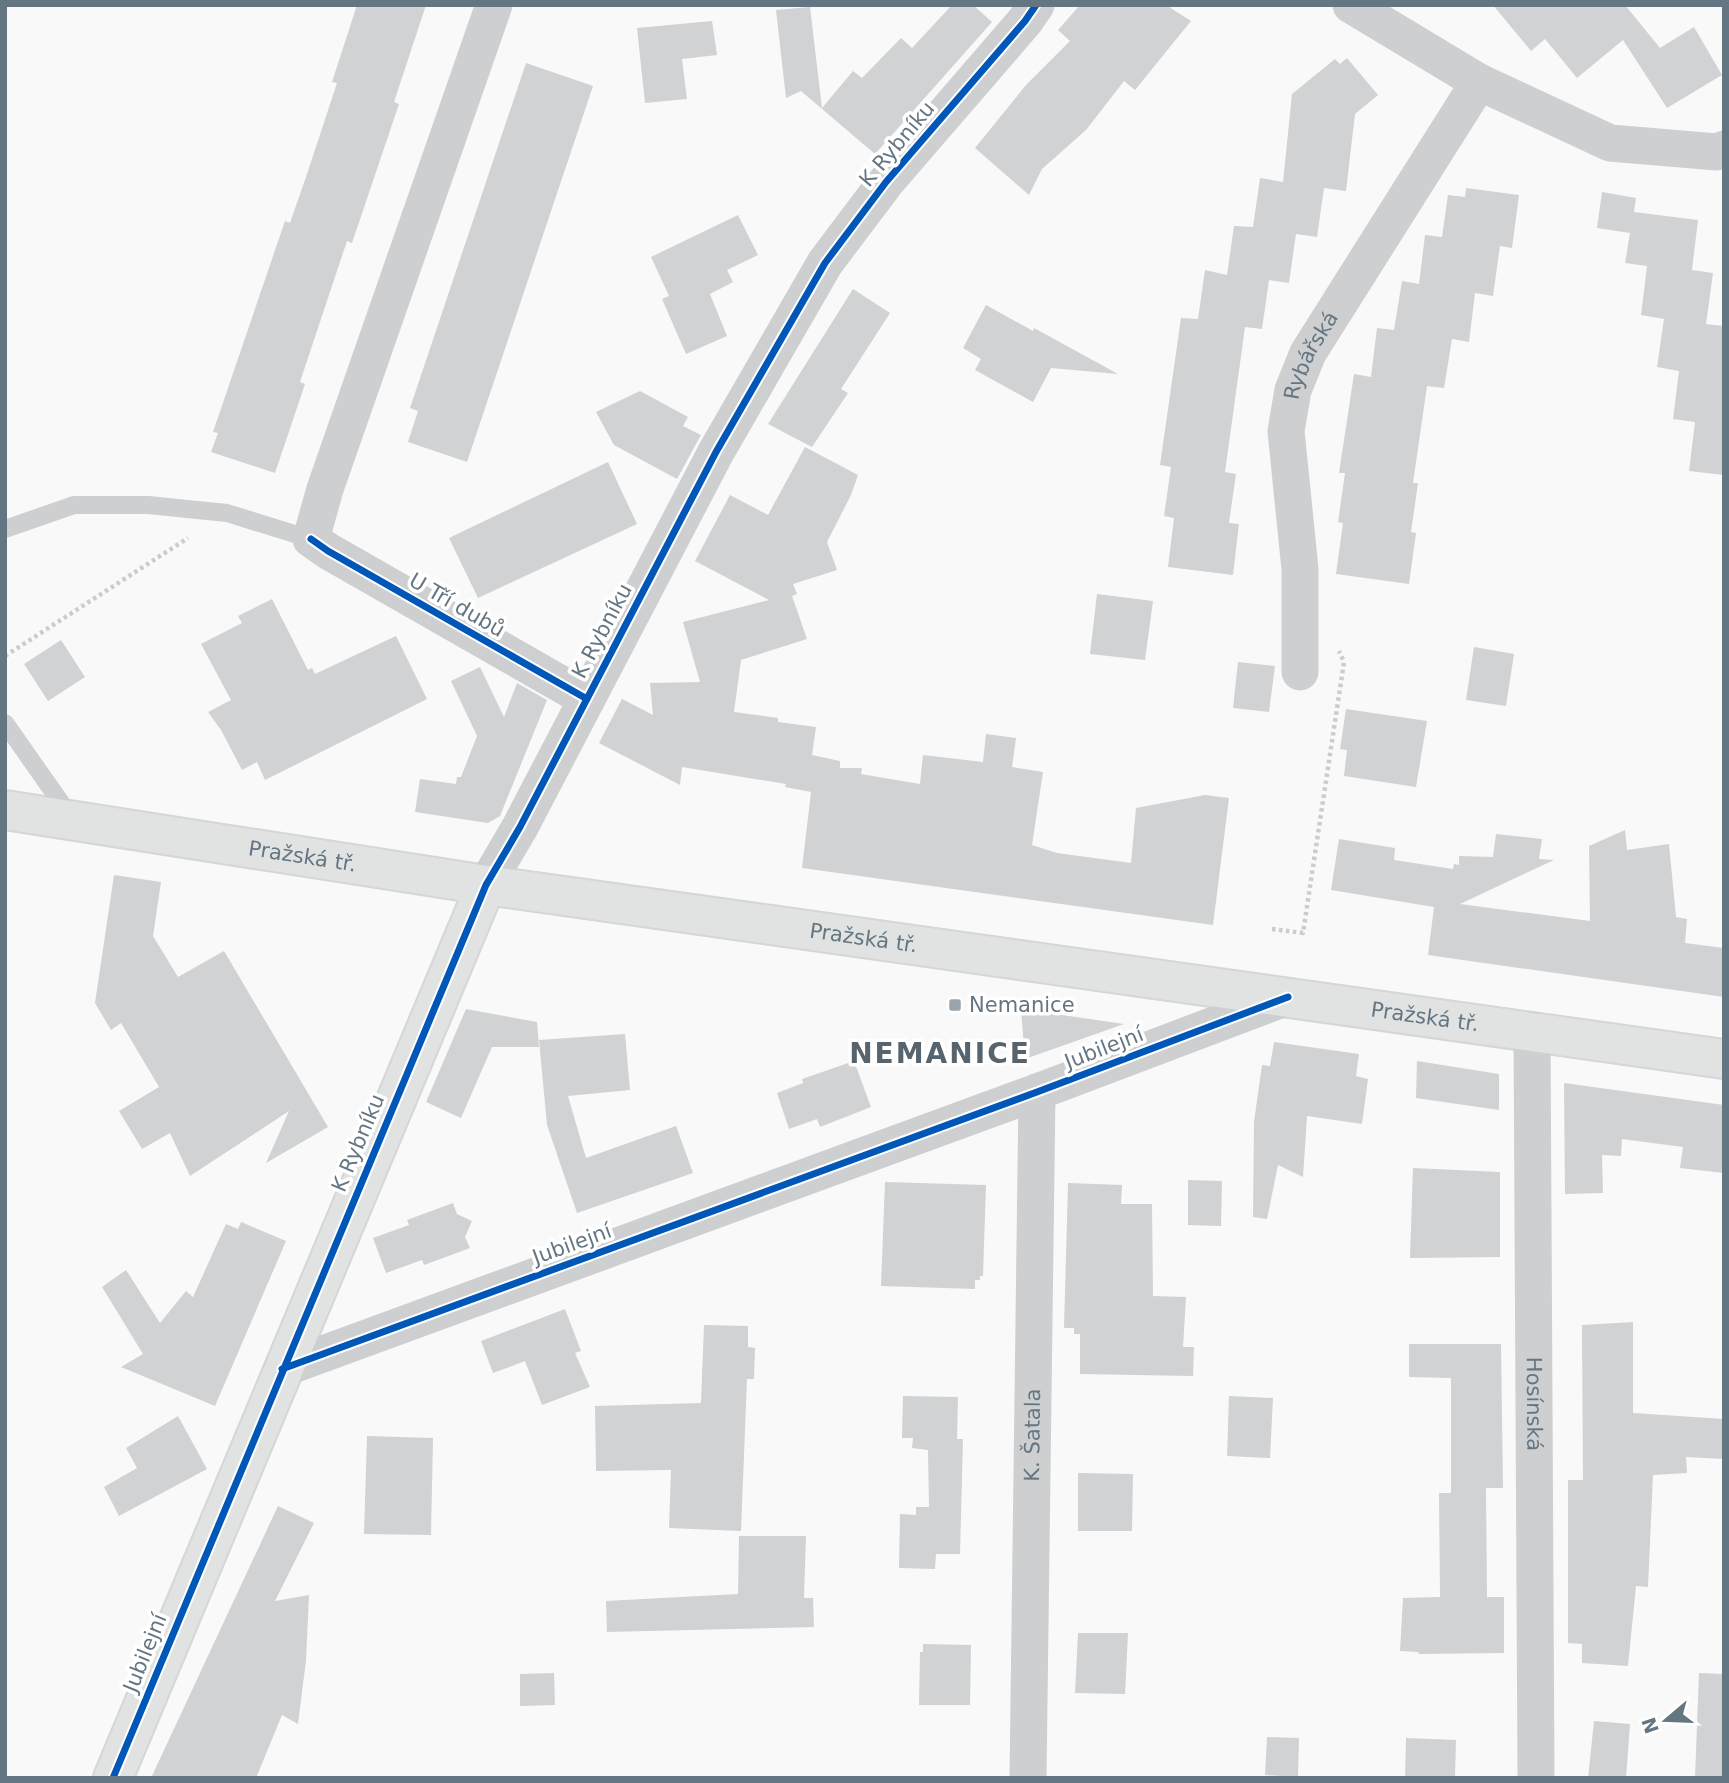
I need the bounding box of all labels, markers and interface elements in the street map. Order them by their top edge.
street label: K Rybníku [855,97,939,191]
street label: Rybářská [1280,307,1343,401]
street label: U Tří dubů [405,568,509,642]
street label: K Rybníku [567,580,637,682]
street label: Pražská tř. [247,836,358,877]
street label: Pražská tř. [808,919,919,958]
place label: Nemanice [969,993,1075,1017]
marker: Nemanice [947,997,963,1013]
street label: Pražská tř. [1369,998,1480,1036]
street label: Jubilejní [1059,1022,1148,1075]
district label: NEMANICE [849,1037,1031,1070]
street label: K Rybníku [327,1091,389,1195]
street label: Jubilejní [527,1218,616,1270]
street label: Hosínská [1522,1357,1546,1451]
street label: K. Šatala [1019,1388,1045,1482]
street label: Jubilejní [118,1609,172,1698]
north arrow [1631,1685,1701,1755]
text: N [1637,1714,1663,1737]

